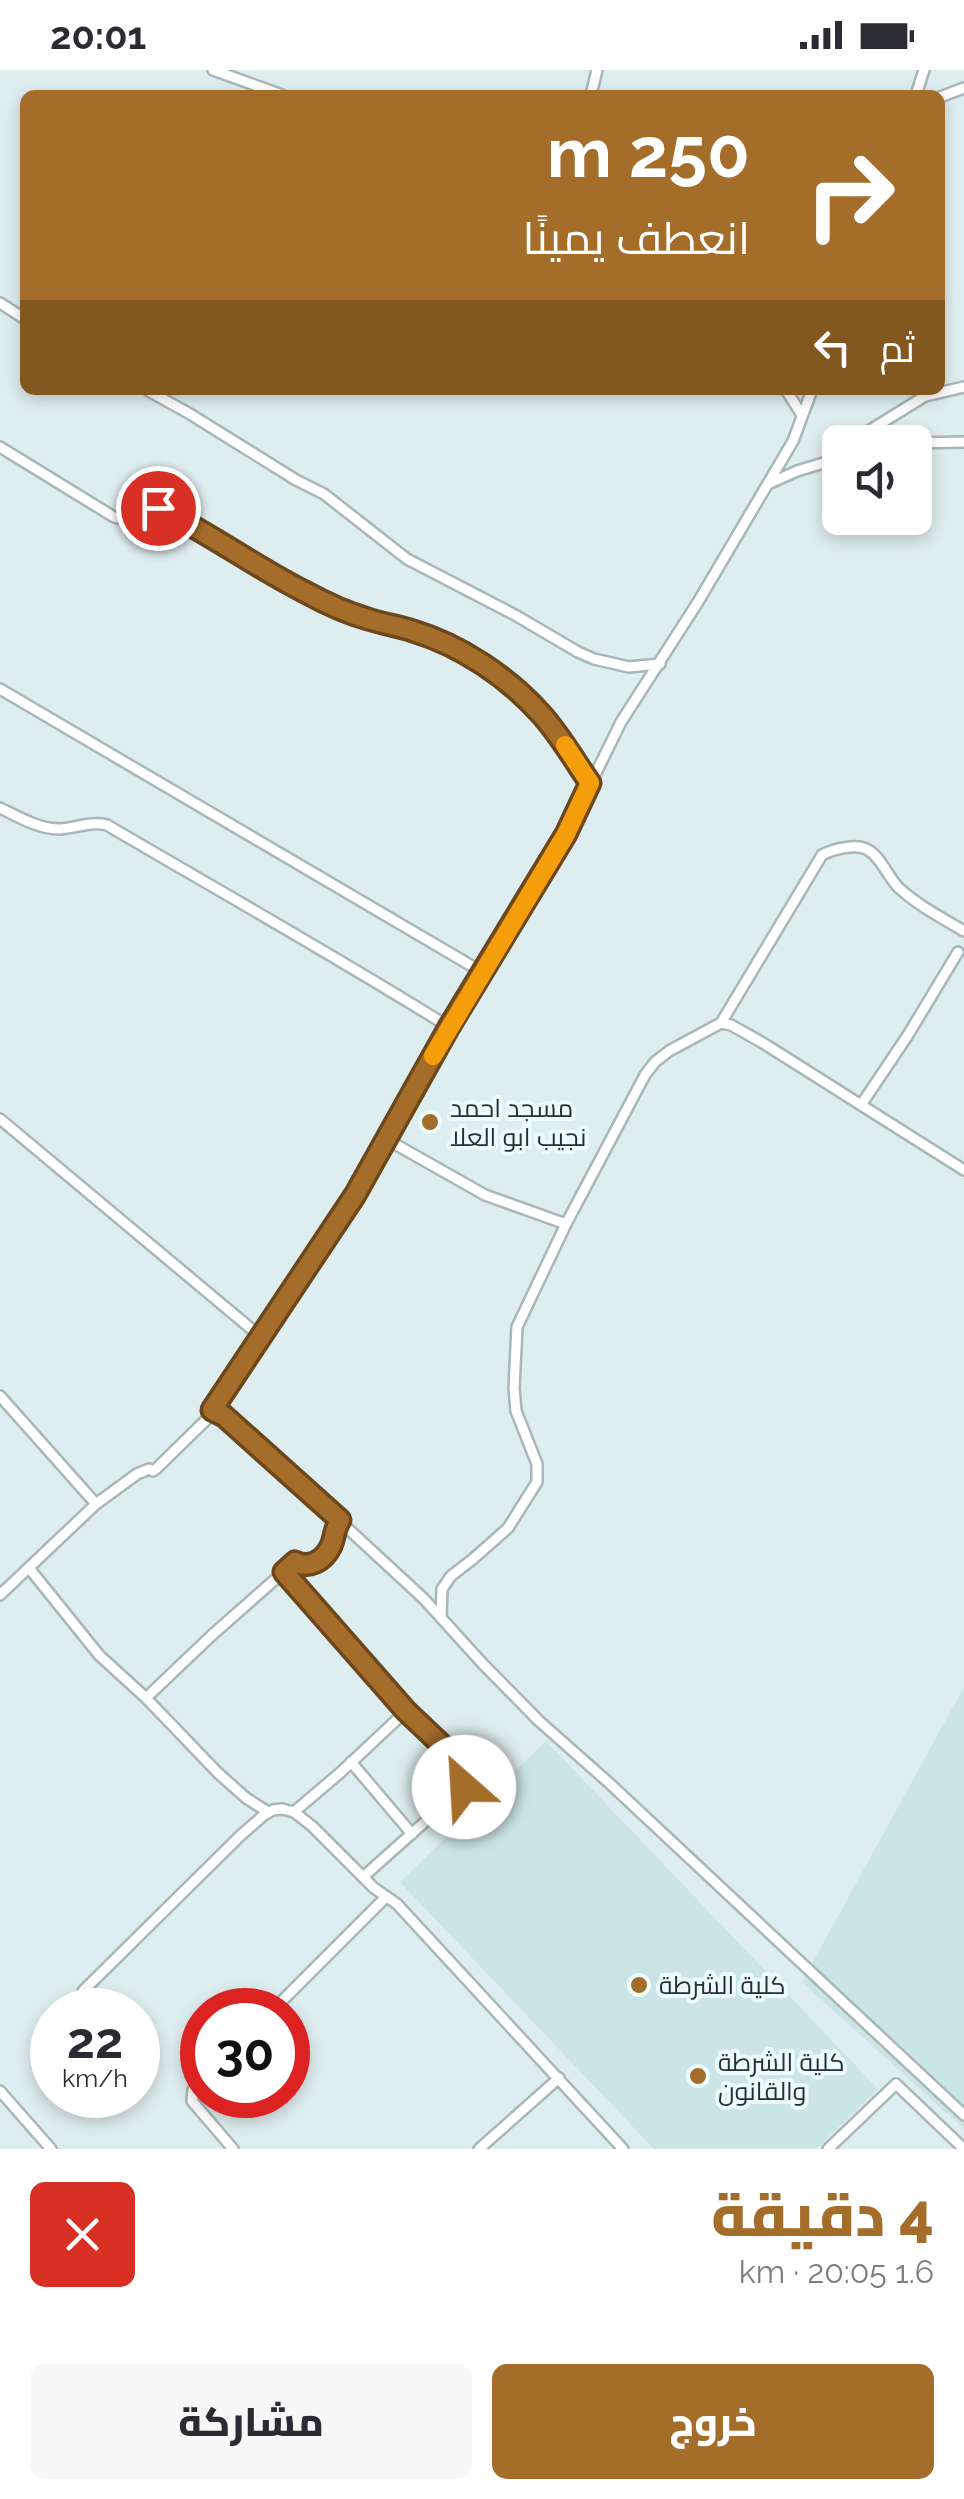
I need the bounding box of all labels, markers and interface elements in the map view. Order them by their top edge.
text: 20:01 [50,13,146,58]
text: 250 m [547,111,750,193]
icon: right [785,130,915,260]
text: انعطف يمينًا [522,212,750,265]
icon: left [805,320,860,375]
text: ثم [880,326,915,371]
map controls [822,425,932,535]
button: sound [822,425,932,535]
pin [116,466,201,551]
icon: arrive [131,481,186,536]
place label: مسجد احمد نجيب ابو العلا [450,1093,586,1152]
marker: مسجد احمد نجيب ابو العلا [419,1111,441,1133]
position arrow [412,1735,516,1839]
place label: كلية الشرطة [659,1970,786,2000]
marker: كلية الشرطة [628,1974,650,1996]
speed limit sign: 30 [180,1988,310,2118]
text: 22 [67,2011,123,2070]
place label: كلية الشرطة والقانون [718,2047,845,2106]
text: km/h [62,2063,128,2093]
marker: كلية الشرطة والقانون [687,2065,709,2087]
text: 4 دقيقة [711,2180,934,2250]
button: close [30,2182,135,2287]
text: 1.6 km · 20:05 [739,2253,934,2290]
button: مشاركة [30,2364,472,2479]
button: خروج [492,2364,934,2479]

